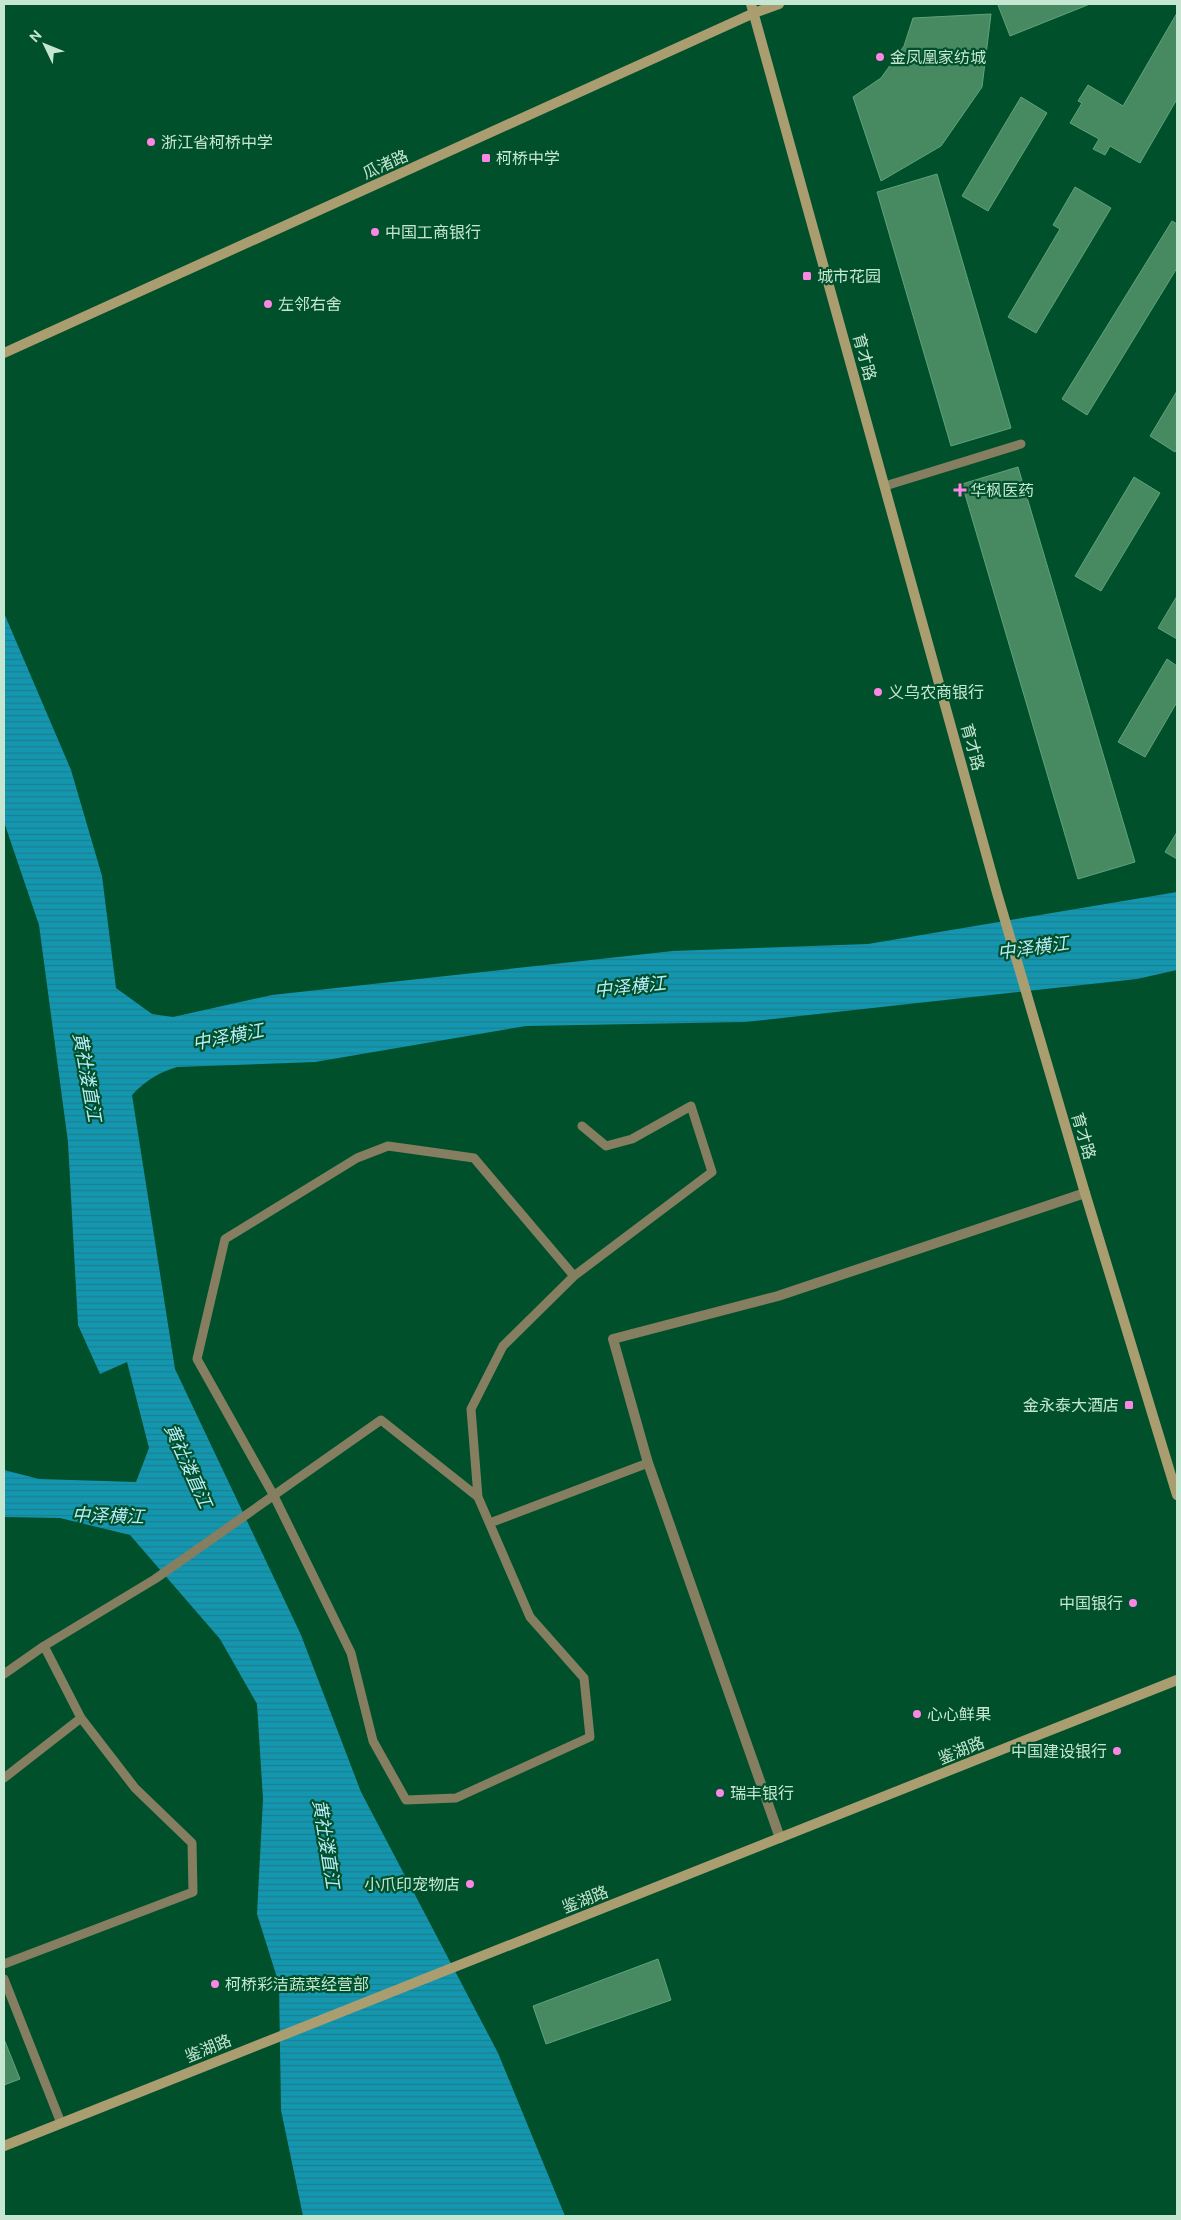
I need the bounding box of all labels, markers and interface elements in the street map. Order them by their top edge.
north arrow [20,20,70,70]
text: N [26,27,45,45]
place label: 金凤凰家纺城 [890,48,986,66]
marker: 金凤凰家纺城 [874,51,886,63]
place label: 浙江省柯桥中学 [161,133,273,151]
marker: 浙江省柯桥中学 [145,136,157,148]
street label: 瓜渚路 [359,146,411,182]
place label: 柯桥中学 [496,149,560,167]
marker: 柯桥中学 [480,152,492,164]
place label: 中国工商银行 [385,223,481,241]
marker: 中国工商银行 [369,226,381,238]
place label: 城市花园 [817,267,881,285]
marker: 城市花园 [801,270,813,282]
place label: 左邻右舍 [278,295,342,313]
marker: 左邻右舍 [262,298,274,310]
street label: 育才路 [850,331,880,383]
place label: 华枫医药 [970,481,1034,499]
marker: 华枫医药 [954,484,966,496]
place label: 义乌农商银行 [888,683,984,701]
marker: 义乌农商银行 [872,686,884,698]
street label: 育才路 [958,721,988,773]
water label: 中泽横江 [996,932,1072,962]
water label: 中泽横江 [593,972,669,1000]
water label: 中泽横江 [191,1019,267,1053]
water label: 黄社溇直江 [70,1031,106,1125]
street label: 育才路 [1069,1110,1099,1162]
place label: 金永泰大酒店 [1023,1396,1119,1414]
marker: 金永泰大酒店 [1123,1399,1135,1411]
water label: 黄社溇直江 [161,1420,217,1513]
water label: 中泽横江 [72,1504,146,1526]
place label: 中国银行 [1059,1594,1123,1612]
marker: 中国银行 [1127,1597,1139,1609]
place label: 心心鲜果 [927,1705,991,1723]
marker: 心心鲜果 [911,1708,923,1720]
street label: 鉴湖路 [935,1733,987,1767]
place label: 中国建设银行 [1011,1742,1107,1760]
marker: 中国建设银行 [1111,1745,1123,1757]
place label: 瑞丰银行 [730,1784,794,1802]
marker: 瑞丰银行 [714,1787,726,1799]
water label: 黄社溇直江 [310,1798,344,1892]
place label: 小爪印宠物店 [364,1875,460,1893]
marker: 小爪印宠物店 [464,1878,476,1890]
street label: 鉴湖路 [559,1882,611,1916]
place label: 柯桥彩洁蔬菜经营部 [225,1975,369,1993]
marker: 柯桥彩洁蔬菜经营部 [209,1978,221,1990]
street label: 鉴湖路 [182,2031,234,2065]

